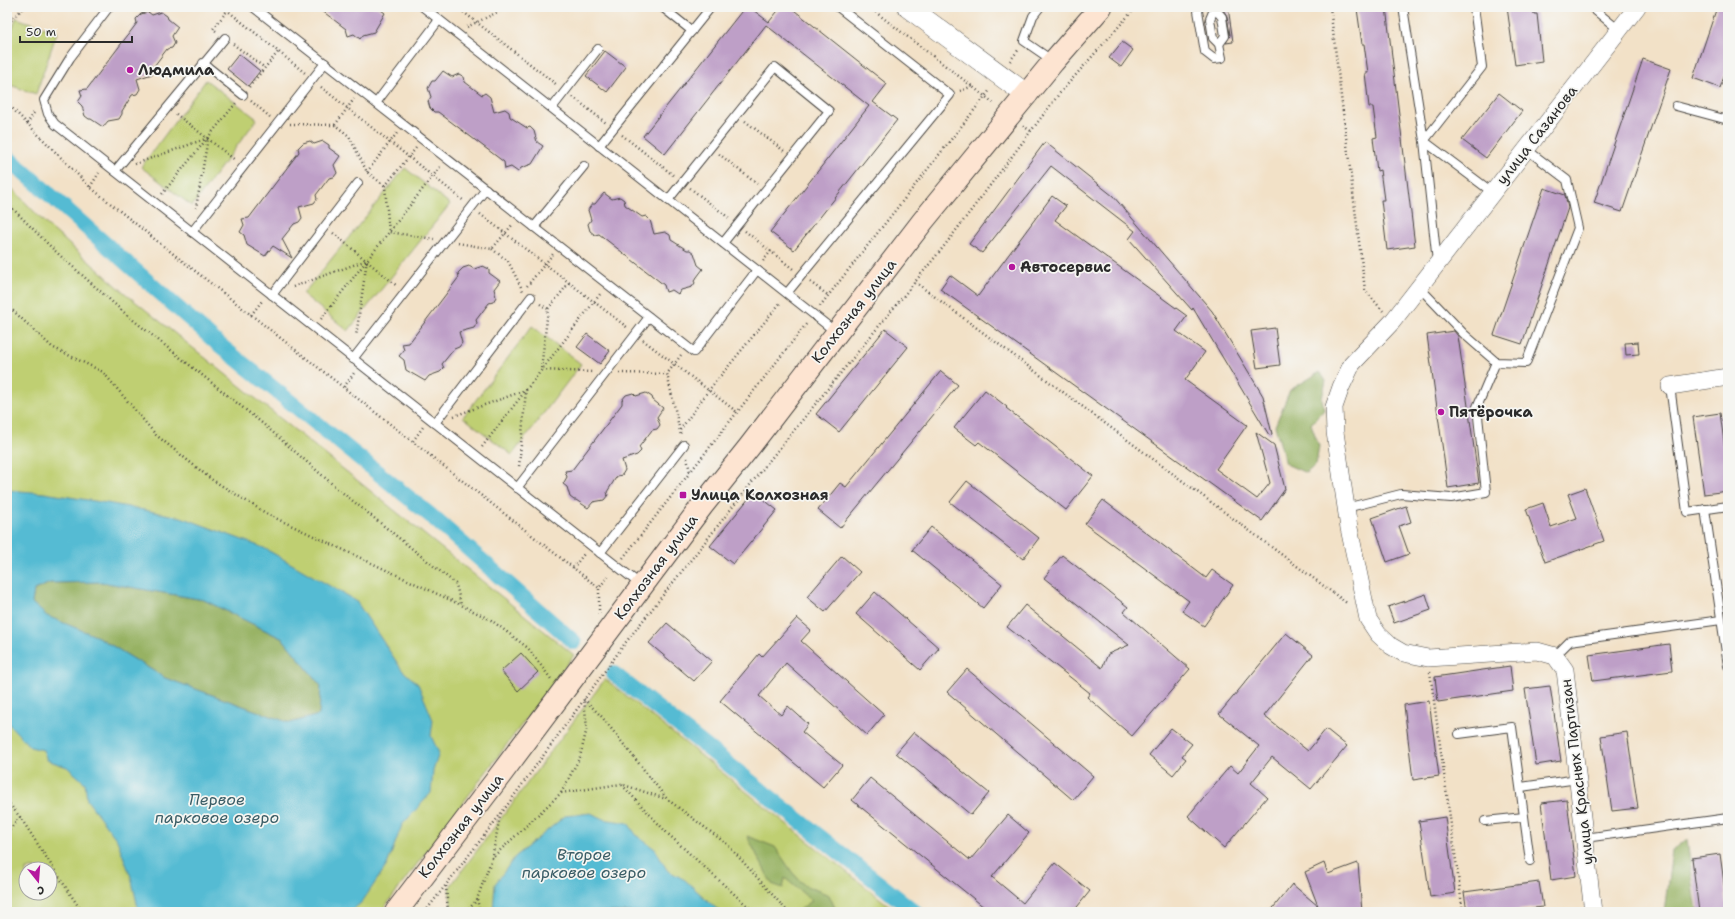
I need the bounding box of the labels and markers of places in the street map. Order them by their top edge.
place label: Людмила [138,60,215,80]
marker: Людмила [125,65,135,75]
place label: Автосервис [1020,257,1111,277]
marker: Автосервис [1007,262,1017,272]
place label: Пятёрочка [1449,402,1533,422]
marker: Пятёрочка [1436,407,1446,417]
place label: Улица Колхозная [691,485,829,505]
marker: Улица Колхозная [678,490,688,500]

